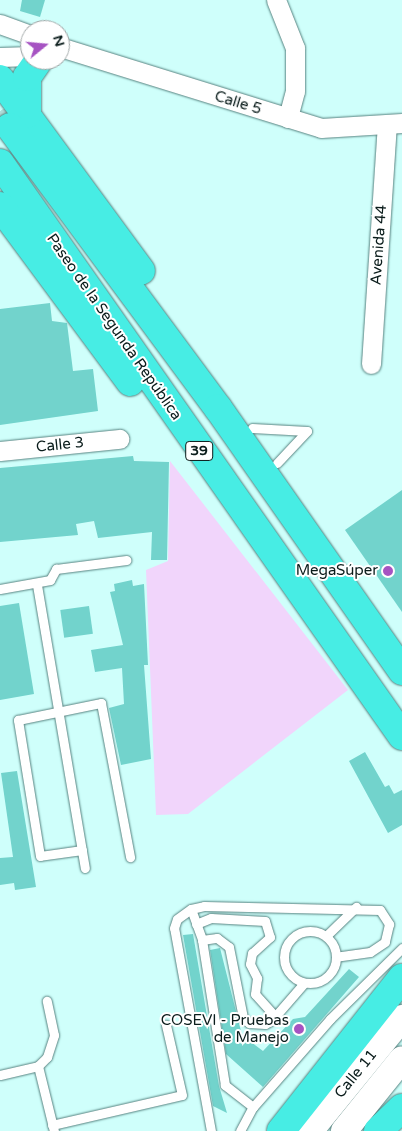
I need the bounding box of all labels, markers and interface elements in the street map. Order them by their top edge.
north arrow [20,20,70,70]
text: N [49,33,69,49]
street label: Calle 5 [212,87,264,119]
street label: Avenida 44 [367,204,391,286]
street label: Paseo de la Segunda República [43,230,185,424]
street label: Calle 3 [35,434,85,456]
road number: 39 [184,440,214,462]
place label: MegaSúper [296,562,378,580]
marker: MegaSúper [382,565,394,577]
place label: COSEVI - Pruebas de Manejo [161,1011,289,1046]
marker: COSEVI - Pruebas de Manejo [293,1023,305,1035]
street label: Calle 11 [331,1046,381,1102]

